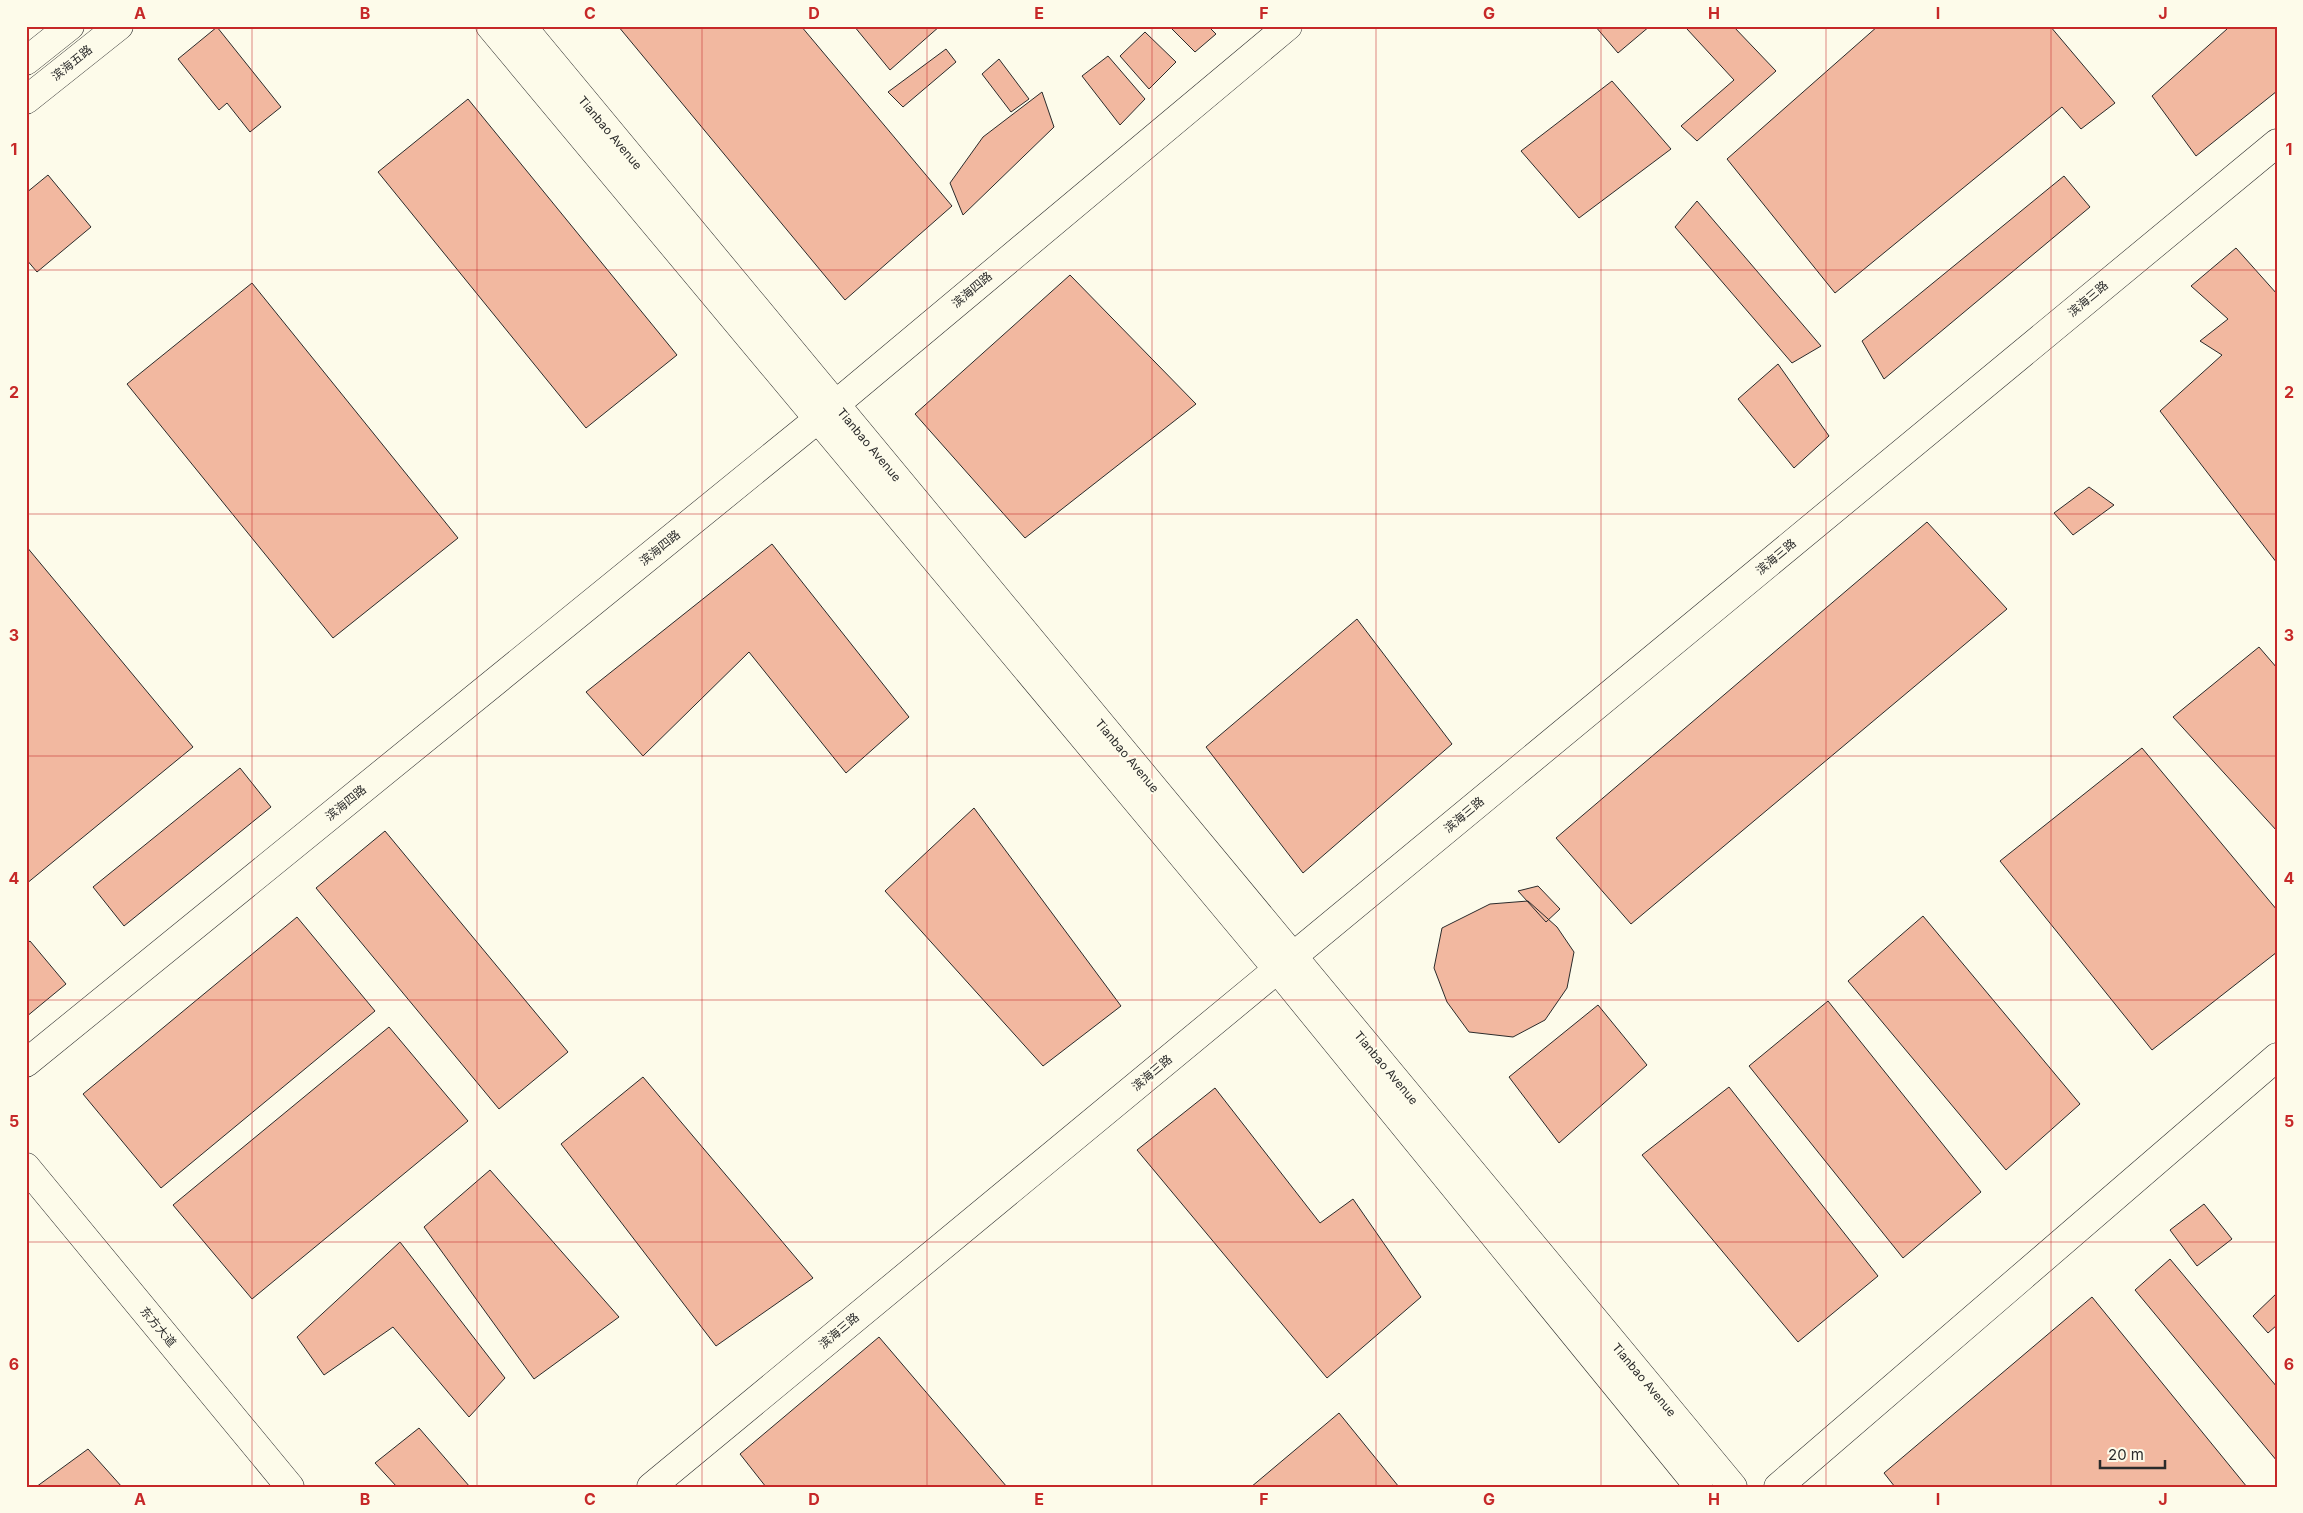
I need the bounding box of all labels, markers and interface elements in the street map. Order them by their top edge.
text: A [134,3,146,23]
text: B [360,3,370,23]
text: C [584,3,596,23]
text: D [808,3,820,23]
text: E [1034,3,1044,23]
text: F [1259,3,1269,23]
text: G [1483,3,1495,23]
text: H [1708,3,1720,23]
text: I [1936,3,1940,23]
text: J [2158,3,2168,23]
street label: 滨海五路 [48,42,95,84]
street label: Tianbao Avenue [575,93,646,173]
text: 1 [11,139,17,159]
text: 1 [2286,139,2292,159]
street label: 滨海四路 [948,268,995,311]
street label: 滨海三路 [2064,277,2111,320]
text: 2 [9,382,19,402]
text: 2 [2284,382,2294,402]
street label: Tianbao Avenue [834,405,905,485]
street label: 滨海四路 [636,527,683,569]
street label: 滨海三路 [1752,535,1799,578]
text: 3 [9,625,19,645]
text: 3 [2284,625,2294,645]
street label: Tianbao Avenue [1092,716,1163,796]
street label: 滨海四路 [322,782,369,824]
street label: 滨海三路 [1440,793,1487,836]
text: 4 [9,868,20,888]
text: 4 [2284,868,2295,888]
street label: Tianbao Avenue [1351,1028,1422,1108]
street label: 滨海三路 [1128,1051,1175,1094]
text: 5 [9,1111,19,1131]
text: 5 [2284,1111,2294,1131]
street label: 东方大道 [137,1303,180,1350]
street label: 滨海三路 [815,1309,862,1352]
street label: Tianbao Avenue [1609,1340,1680,1420]
text: 6 [9,1354,19,1374]
text: 6 [2284,1354,2294,1374]
scale bar [2100,1438,2166,1470]
text: 20 m [2108,1445,2144,1464]
text: A [134,1489,146,1509]
text: B [360,1489,370,1509]
text: C [584,1489,596,1509]
text: D [808,1489,820,1509]
text: E [1034,1489,1044,1509]
text: F [1259,1489,1269,1509]
text: G [1483,1489,1495,1509]
text: H [1708,1489,1720,1509]
text: I [1936,1489,1940,1509]
text: J [2158,1489,2168,1509]

